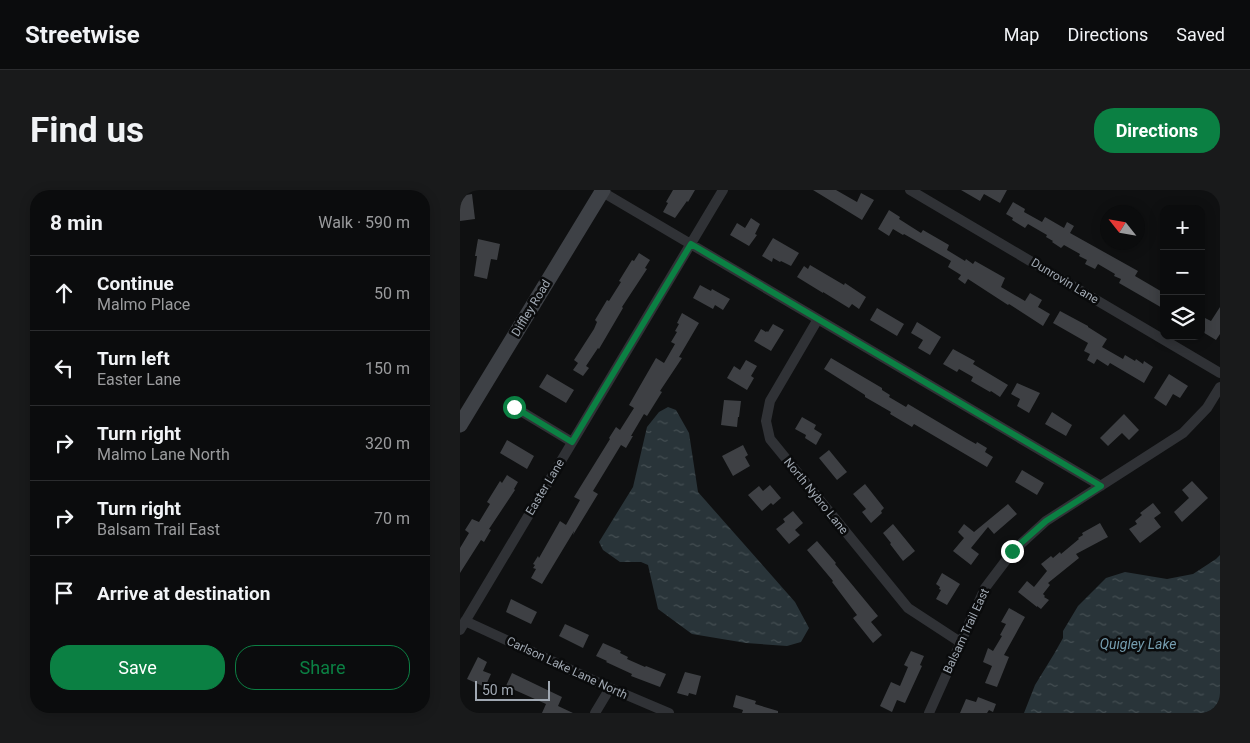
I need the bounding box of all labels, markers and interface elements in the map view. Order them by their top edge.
text: Streetwise [25,21,140,49]
text: Map [1004,24,1039,45]
text: Directions [1067,24,1148,45]
text: Saved [1176,24,1225,45]
button: Directions [1094,108,1220,153]
text: Find us [30,110,144,151]
north arrow [1100,205,1145,250]
map controls [1160,205,1205,340]
button: + [1160,205,1205,250]
text: 8 min [50,211,103,235]
text: Walk · 590 m [318,213,410,232]
button: − [1160,250,1205,295]
street label: Dunrovin Lane [1029,255,1101,307]
text: Continue [97,272,174,295]
street label: Diffley Road [509,277,553,339]
icon: ahead [50,279,78,307]
text: 50 m [374,284,410,303]
text: Malmo Place [97,295,190,314]
button: layers [1160,295,1205,340]
text: Turn left [97,347,170,370]
icon: left [50,354,78,382]
text: 150 m [365,359,410,378]
text: Easter Lane [97,370,181,389]
route start [503,396,526,419]
text: Turn right [97,422,181,445]
icon: right [50,429,78,457]
text: 320 m [365,434,410,453]
text: Malmo Lane North [97,445,230,464]
street label: North Nybro Lane [781,455,851,537]
street label: Easter Lane [523,456,567,518]
text: Turn right [97,497,181,520]
icon: right [50,504,78,532]
text: 70 m [374,509,410,528]
text: Balsam Trail East [97,520,220,539]
route end [1001,540,1024,563]
icon: arrive [50,579,78,607]
text: Arrive at destination [97,582,270,605]
street label: Balsam Trail East [940,586,992,676]
street label: Carlson Lake Lane North [504,634,630,702]
water label: Quigley Lake [1100,636,1176,652]
button: Save [50,645,225,690]
button: Share [235,645,410,690]
scale bar [475,678,550,701]
text: 50 m [482,682,514,698]

